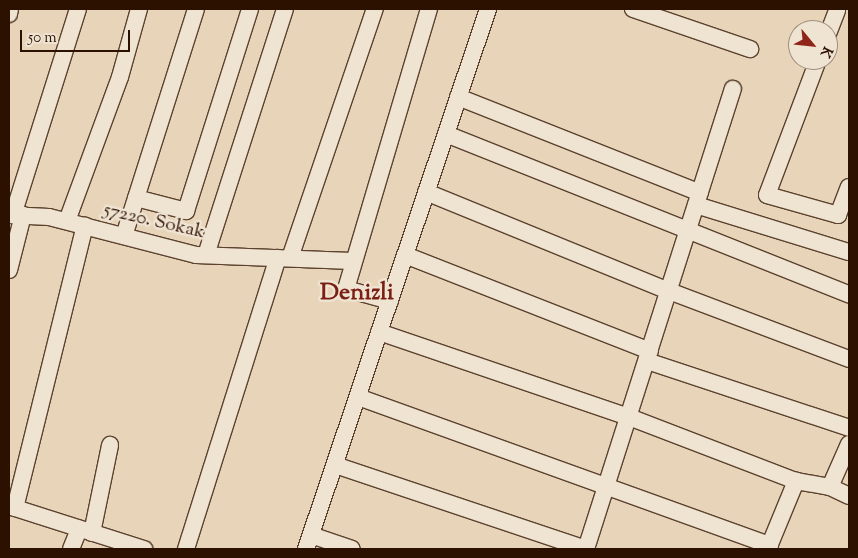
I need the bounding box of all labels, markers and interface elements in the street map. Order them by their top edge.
scale bar [22,20,132,52]
north arrow [788,20,838,70]
text: 50 m [28,28,57,49]
text: K [814,42,837,61]
street label: 57220. Sokak [101,199,207,245]
district label: Denizli [320,280,394,308]

